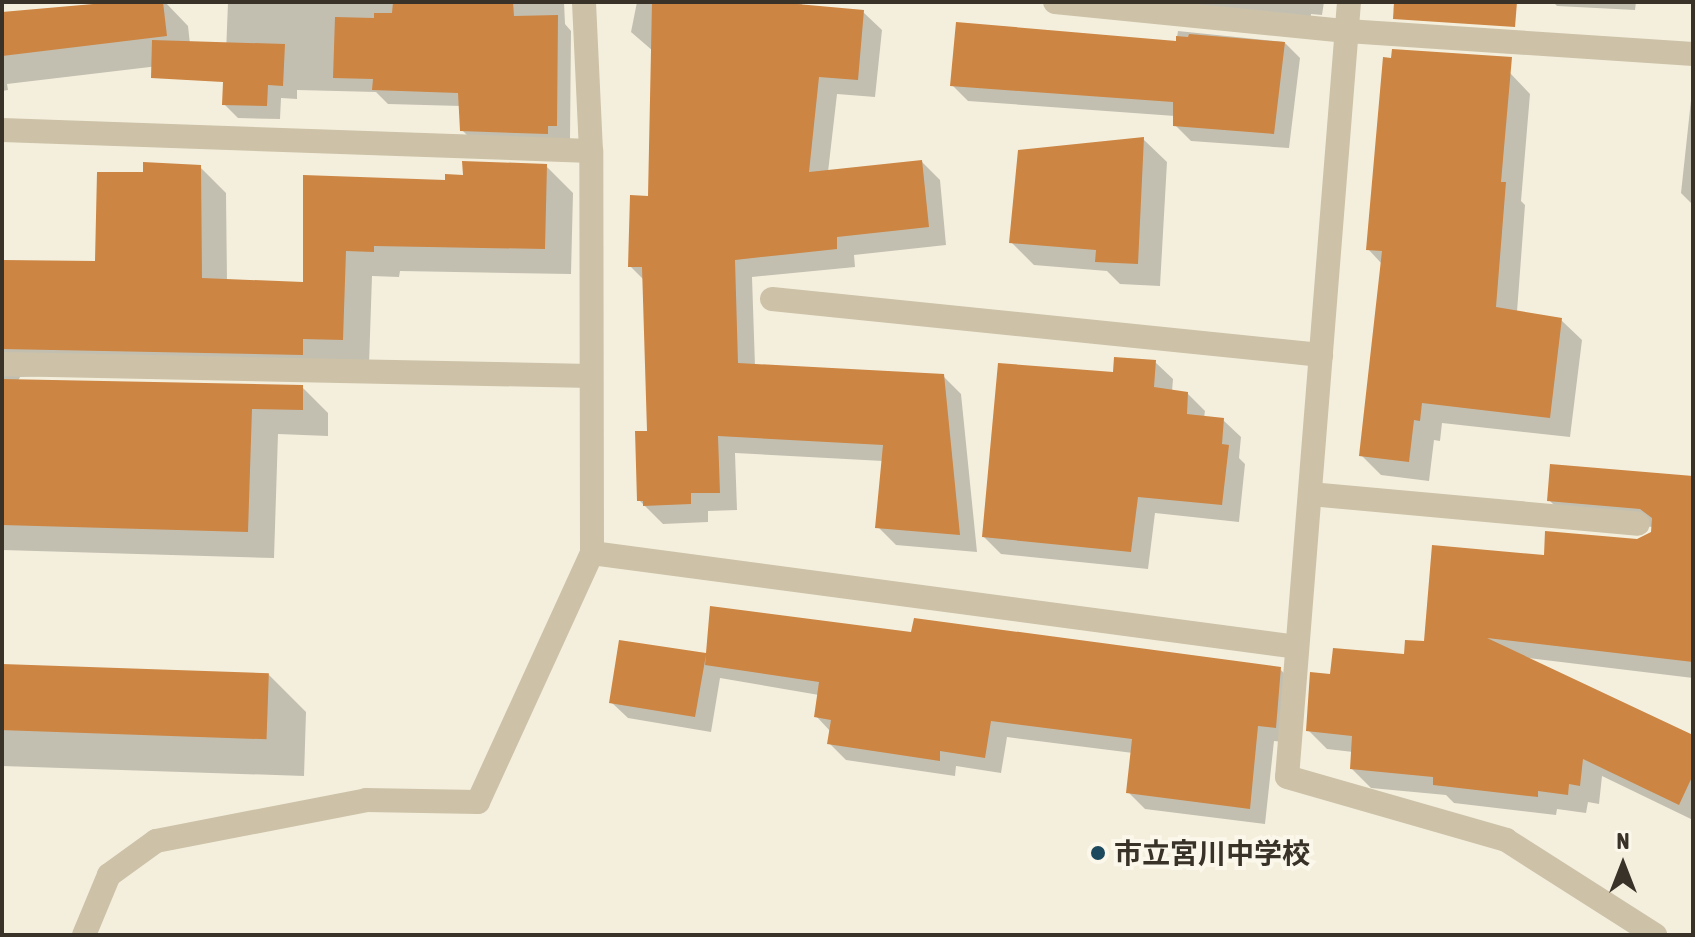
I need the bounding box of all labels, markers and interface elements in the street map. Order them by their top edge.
north arrow [1583,825,1663,905]
text: N [1617,828,1629,854]
place label: 市立宮川中学校 [1114,836,1310,870]
marker: 市立宮川中学校 [1089,844,1107,862]

